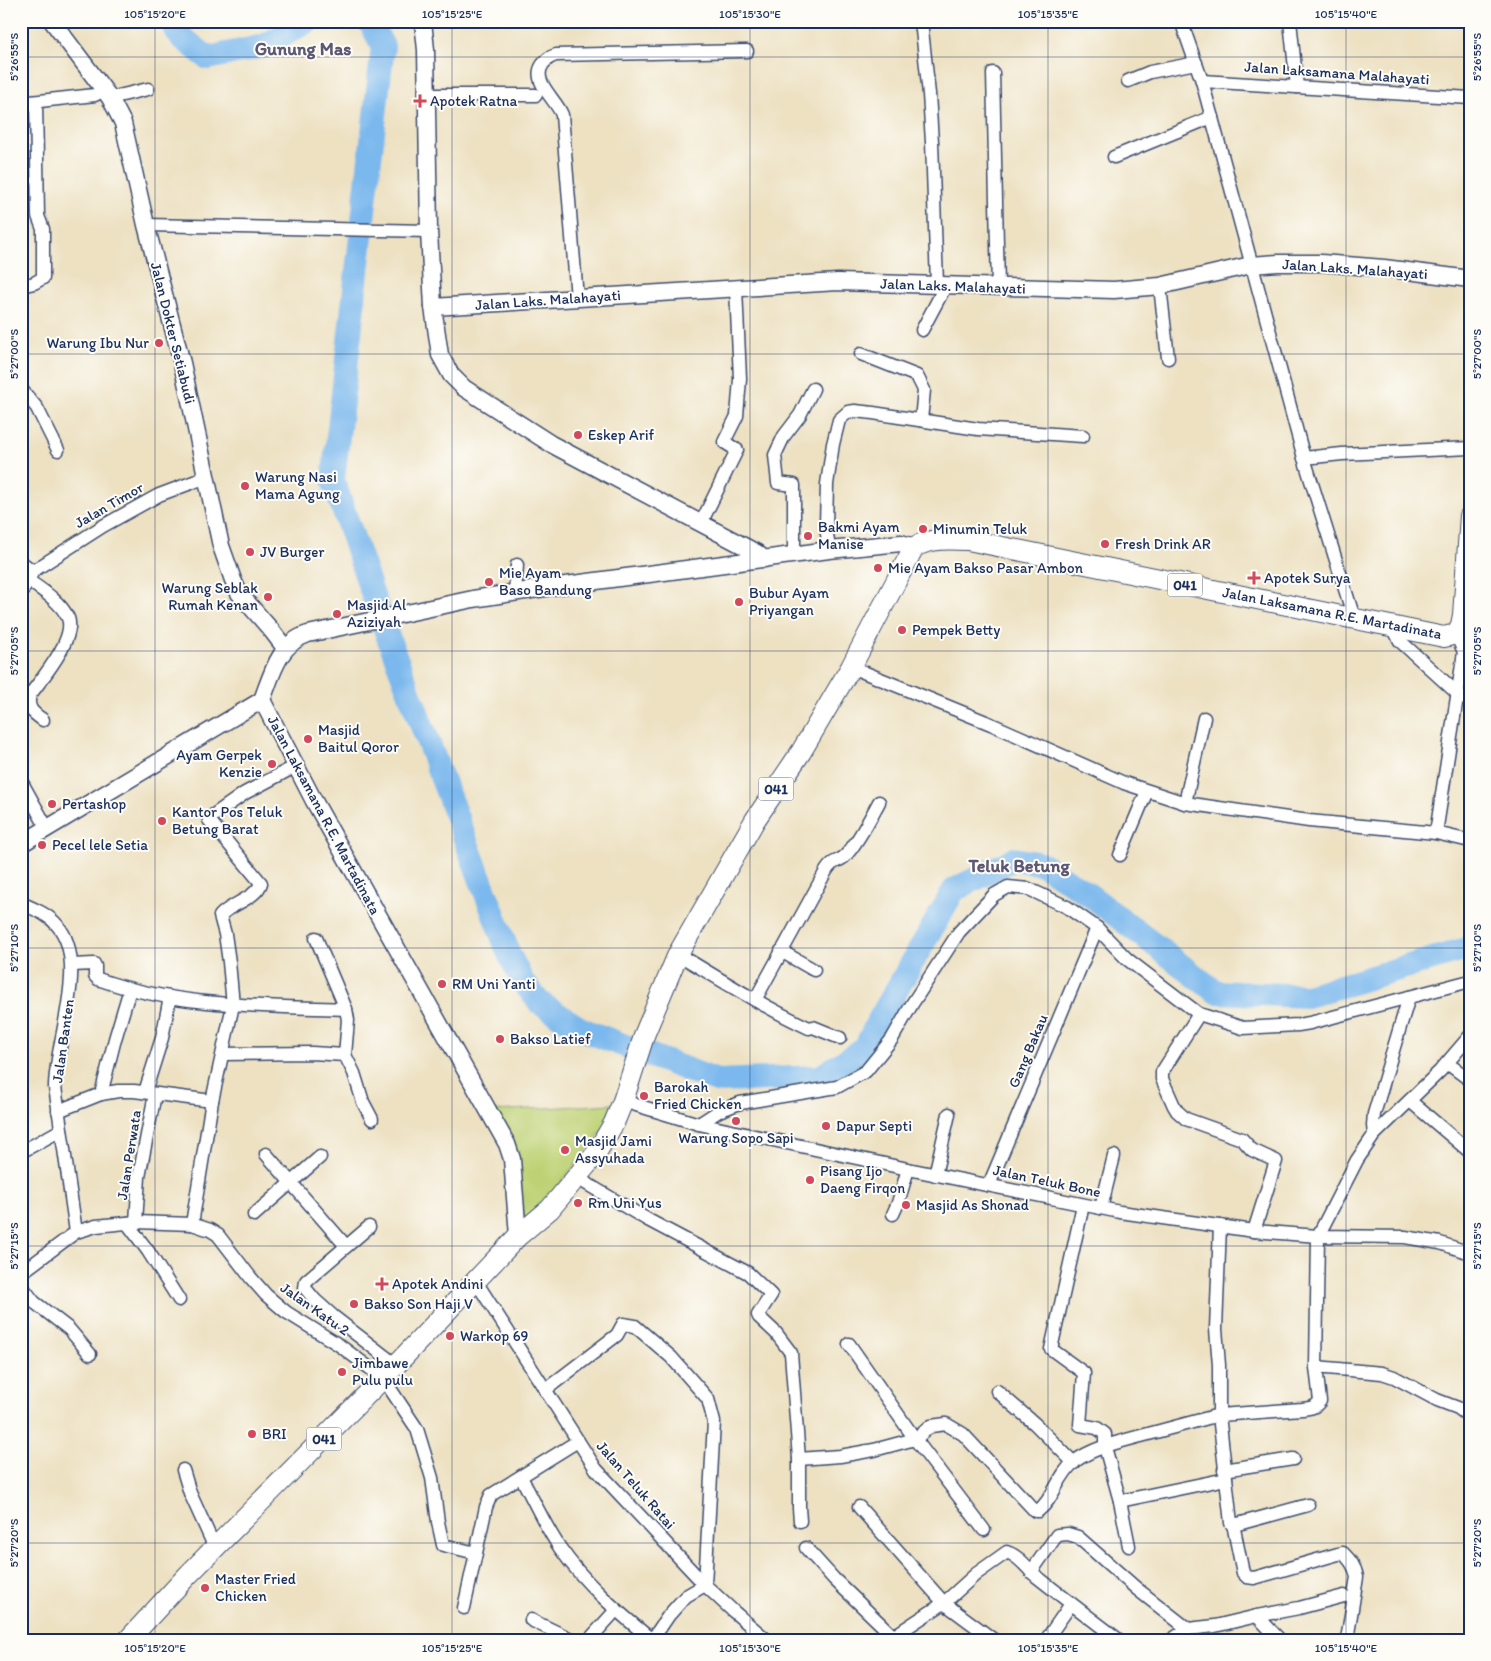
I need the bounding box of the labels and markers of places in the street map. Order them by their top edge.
place label: Apotek Ratna [430,92,518,110]
marker: Apotek Ratna [414,95,426,107]
place label: Warung Ibu Nur [47,334,149,352]
marker: Warung Ibu Nur [153,337,165,349]
place label: Eskep Arif [588,426,654,444]
marker: Eskep Arif [572,429,584,441]
place label: Warung Nasi Mama Agung [255,468,340,503]
marker: Warung Nasi Mama Agung [239,480,251,492]
place label: Bakmi Ayam Manise [818,518,900,553]
place label: Minumin Teluk [933,520,1028,538]
marker: Minumin Teluk [917,523,929,535]
marker: Bakmi Ayam Manise [802,530,814,542]
place label: Fresh Drink AR [1115,535,1211,553]
marker: Fresh Drink AR [1099,538,1111,550]
place label: JV Burger [260,543,324,561]
marker: JV Burger [244,546,256,558]
place label: Mie Ayam Bakso Pasar Ambon [888,559,1084,577]
marker: Mie Ayam Bakso Pasar Ambon [872,562,884,574]
place label: Mie Ayam Baso Bandung [499,564,592,599]
place label: Apotek Surya [1264,569,1351,587]
marker: Apotek Surya [1248,572,1260,584]
marker: Mie Ayam Baso Bandung [483,576,495,588]
place label: Warung Seblak Rumah Kenan [161,579,259,614]
place label: Bubur Ayam Priyangan [749,584,829,619]
marker: Warung Seblak Rumah Kenan [262,591,274,603]
place label: Masjid Al Aziziyah [347,596,407,631]
marker: Bubur Ayam Priyangan [733,596,745,608]
marker: Masjid Al Aziziyah [331,608,343,620]
place label: Pempek Betty [912,621,1000,639]
marker: Pempek Betty [896,624,908,636]
place label: Masjid Baitul Qoror [318,721,399,756]
marker: Masjid Baitul Qoror [302,733,314,745]
place label: Ayam Gerpek Kenzie [176,746,262,781]
marker: Ayam Gerpek Kenzie [266,758,278,770]
place label: Pertashop [62,795,126,813]
marker: Pertashop [46,798,58,810]
place label: Kantor Pos Teluk Betung Barat [172,803,283,838]
marker: Kantor Pos Teluk Betung Barat [156,815,168,827]
place label: Pecel lele Setia [52,836,148,854]
marker: Pecel lele Setia [36,839,48,851]
place label: RM Uni Yanti [452,975,536,993]
marker: RM Uni Yanti [436,978,448,990]
place label: Bakso Latief [510,1030,591,1048]
marker: Bakso Latief [494,1033,506,1045]
place label: Barokah Fried Chicken [654,1078,742,1113]
marker: Barokah Fried Chicken [638,1090,650,1102]
marker: Warung Sopo Sapi [730,1115,742,1127]
place label: Dapur Septi [836,1117,912,1135]
marker: Dapur Septi [820,1120,832,1132]
place label: Warung Sopo Sapi [678,1129,794,1147]
place label: Masjid Jami Assyuhada [575,1132,652,1167]
marker: Masjid Jami Assyuhada [559,1144,571,1156]
place label: Pisang Ijo Daeng Firqon [820,1162,905,1197]
marker: Pisang Ijo Daeng Firqon [804,1174,816,1186]
place label: Rm Uni Yus [588,1194,662,1212]
place label: Masjid As Shonad [916,1196,1030,1214]
marker: Rm Uni Yus [572,1197,584,1209]
marker: Masjid As Shonad [900,1199,912,1211]
place label: Apotek Andini [392,1275,483,1293]
marker: Apotek Andini [376,1278,388,1290]
place label: Bakso Son Haji V [364,1295,473,1313]
marker: Bakso Son Haji V [348,1298,360,1310]
place label: Warkop 69 [460,1327,529,1345]
marker: Warkop 69 [444,1330,456,1342]
place label: Jimbawe Pulu pulu [352,1354,413,1389]
marker: Jimbawe Pulu pulu [336,1366,348,1378]
place label: BRI [262,1425,287,1443]
marker: BRI [246,1428,258,1440]
place label: Master Fried Chicken [215,1570,296,1605]
marker: Master Fried Chicken [199,1582,211,1594]

